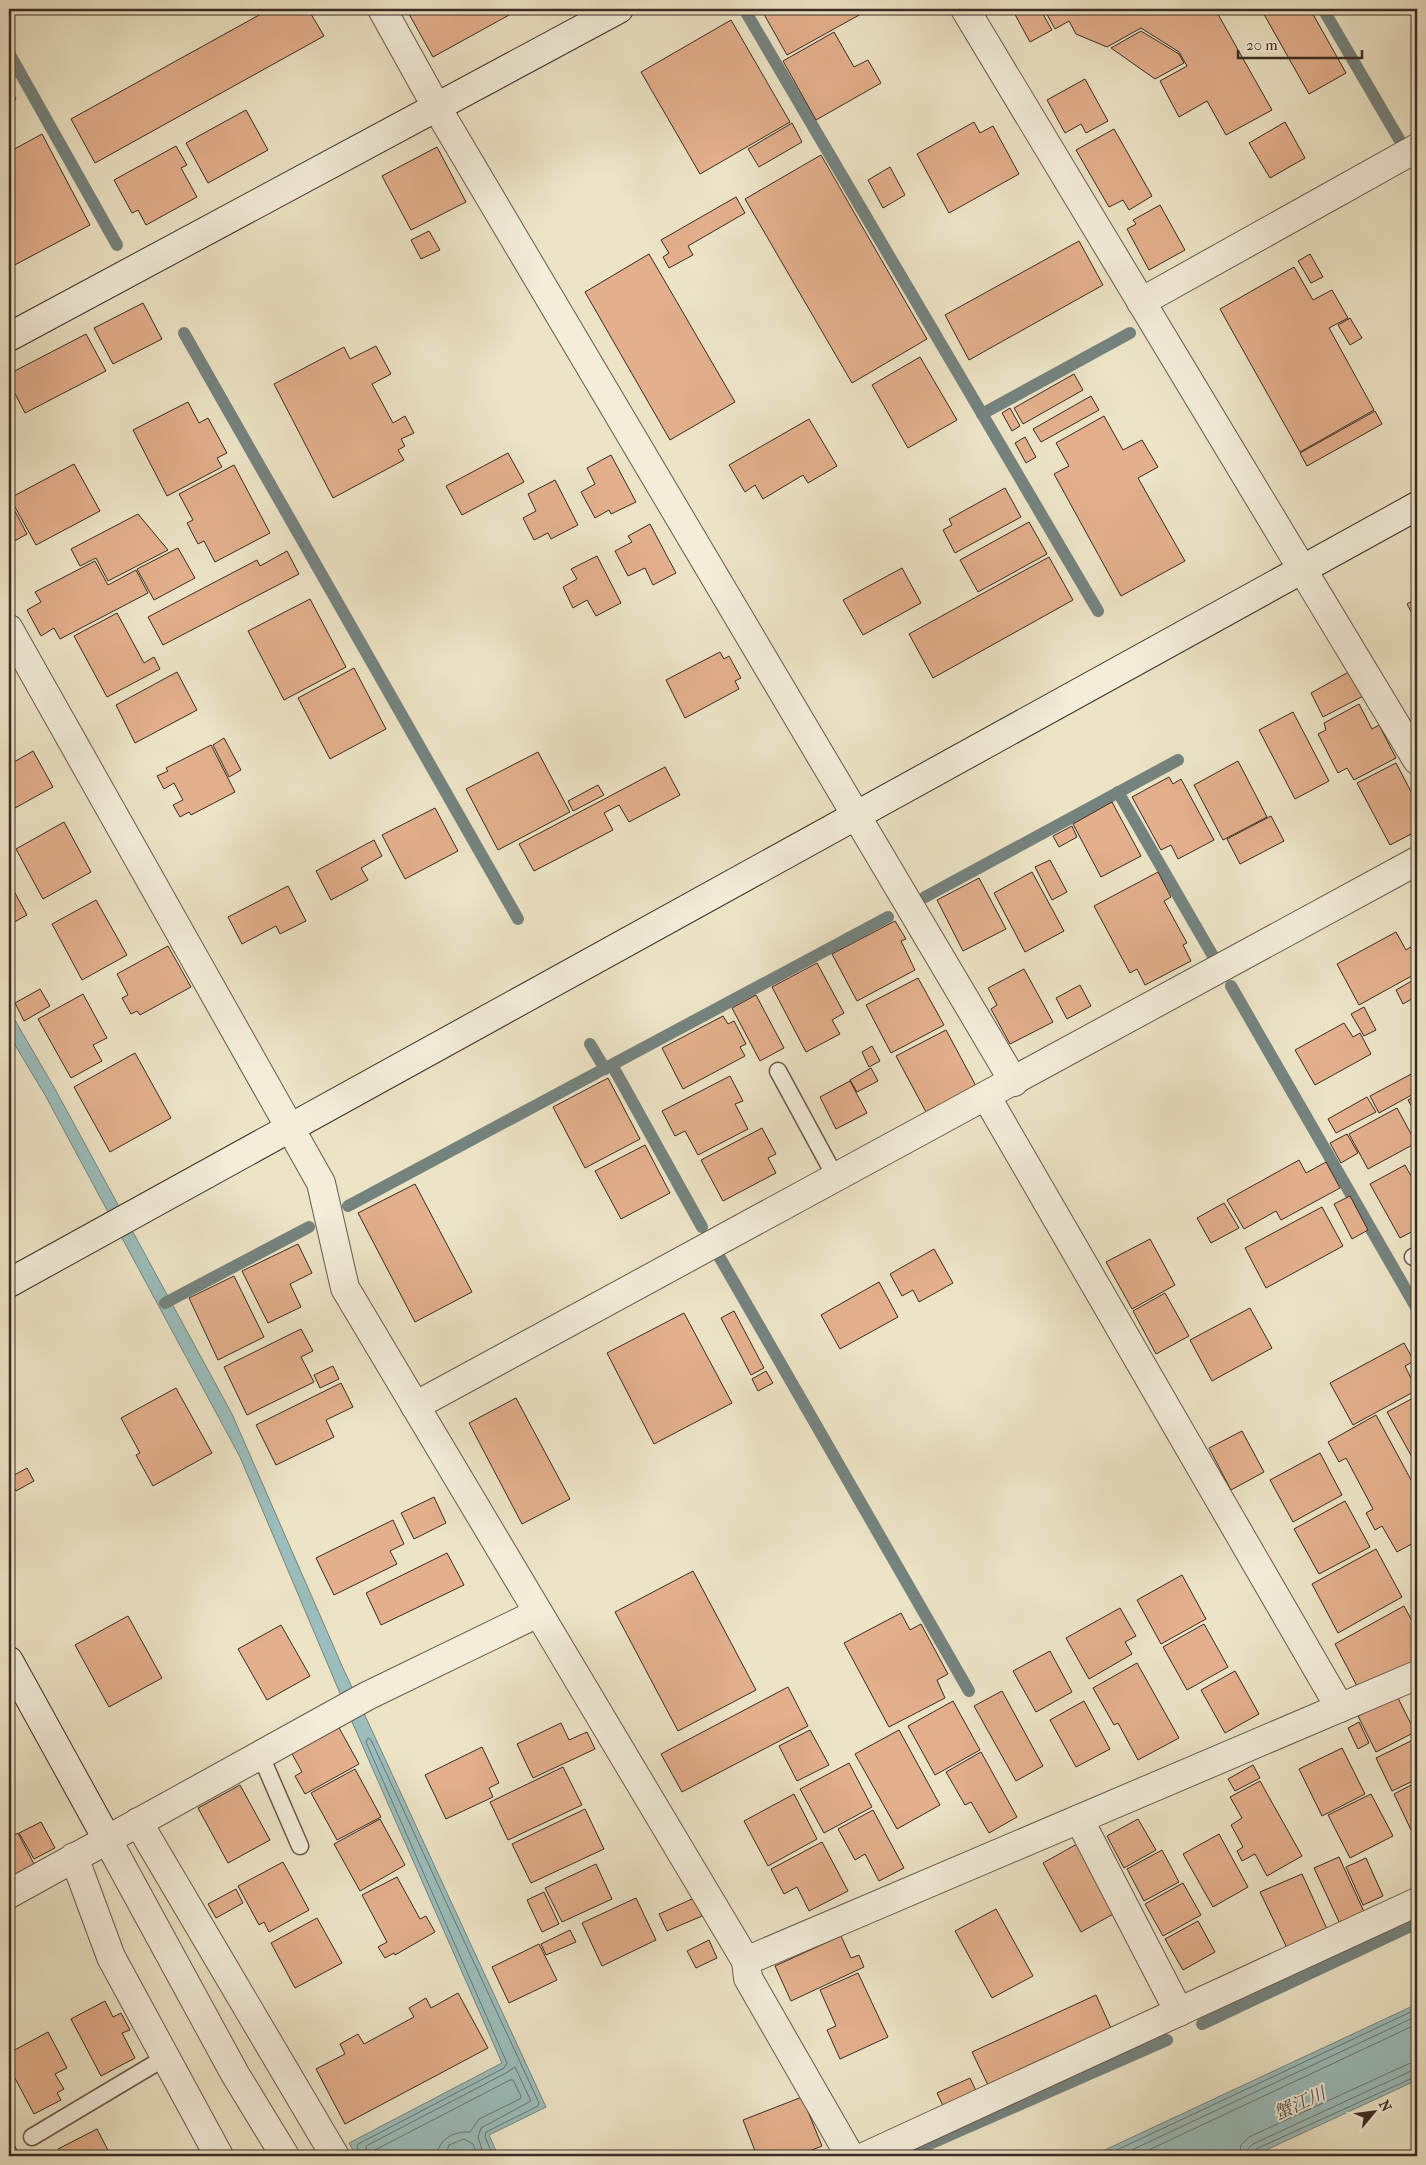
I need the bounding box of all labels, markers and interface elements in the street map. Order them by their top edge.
scale bar [1238,28,1362,60]
text: 20 m [1246,36,1278,54]
water label: 蟹江川 [1271,2083,1331,2125]
north arrow [1348,2088,1398,2138]
text: N [1375,2097,1395,2115]

